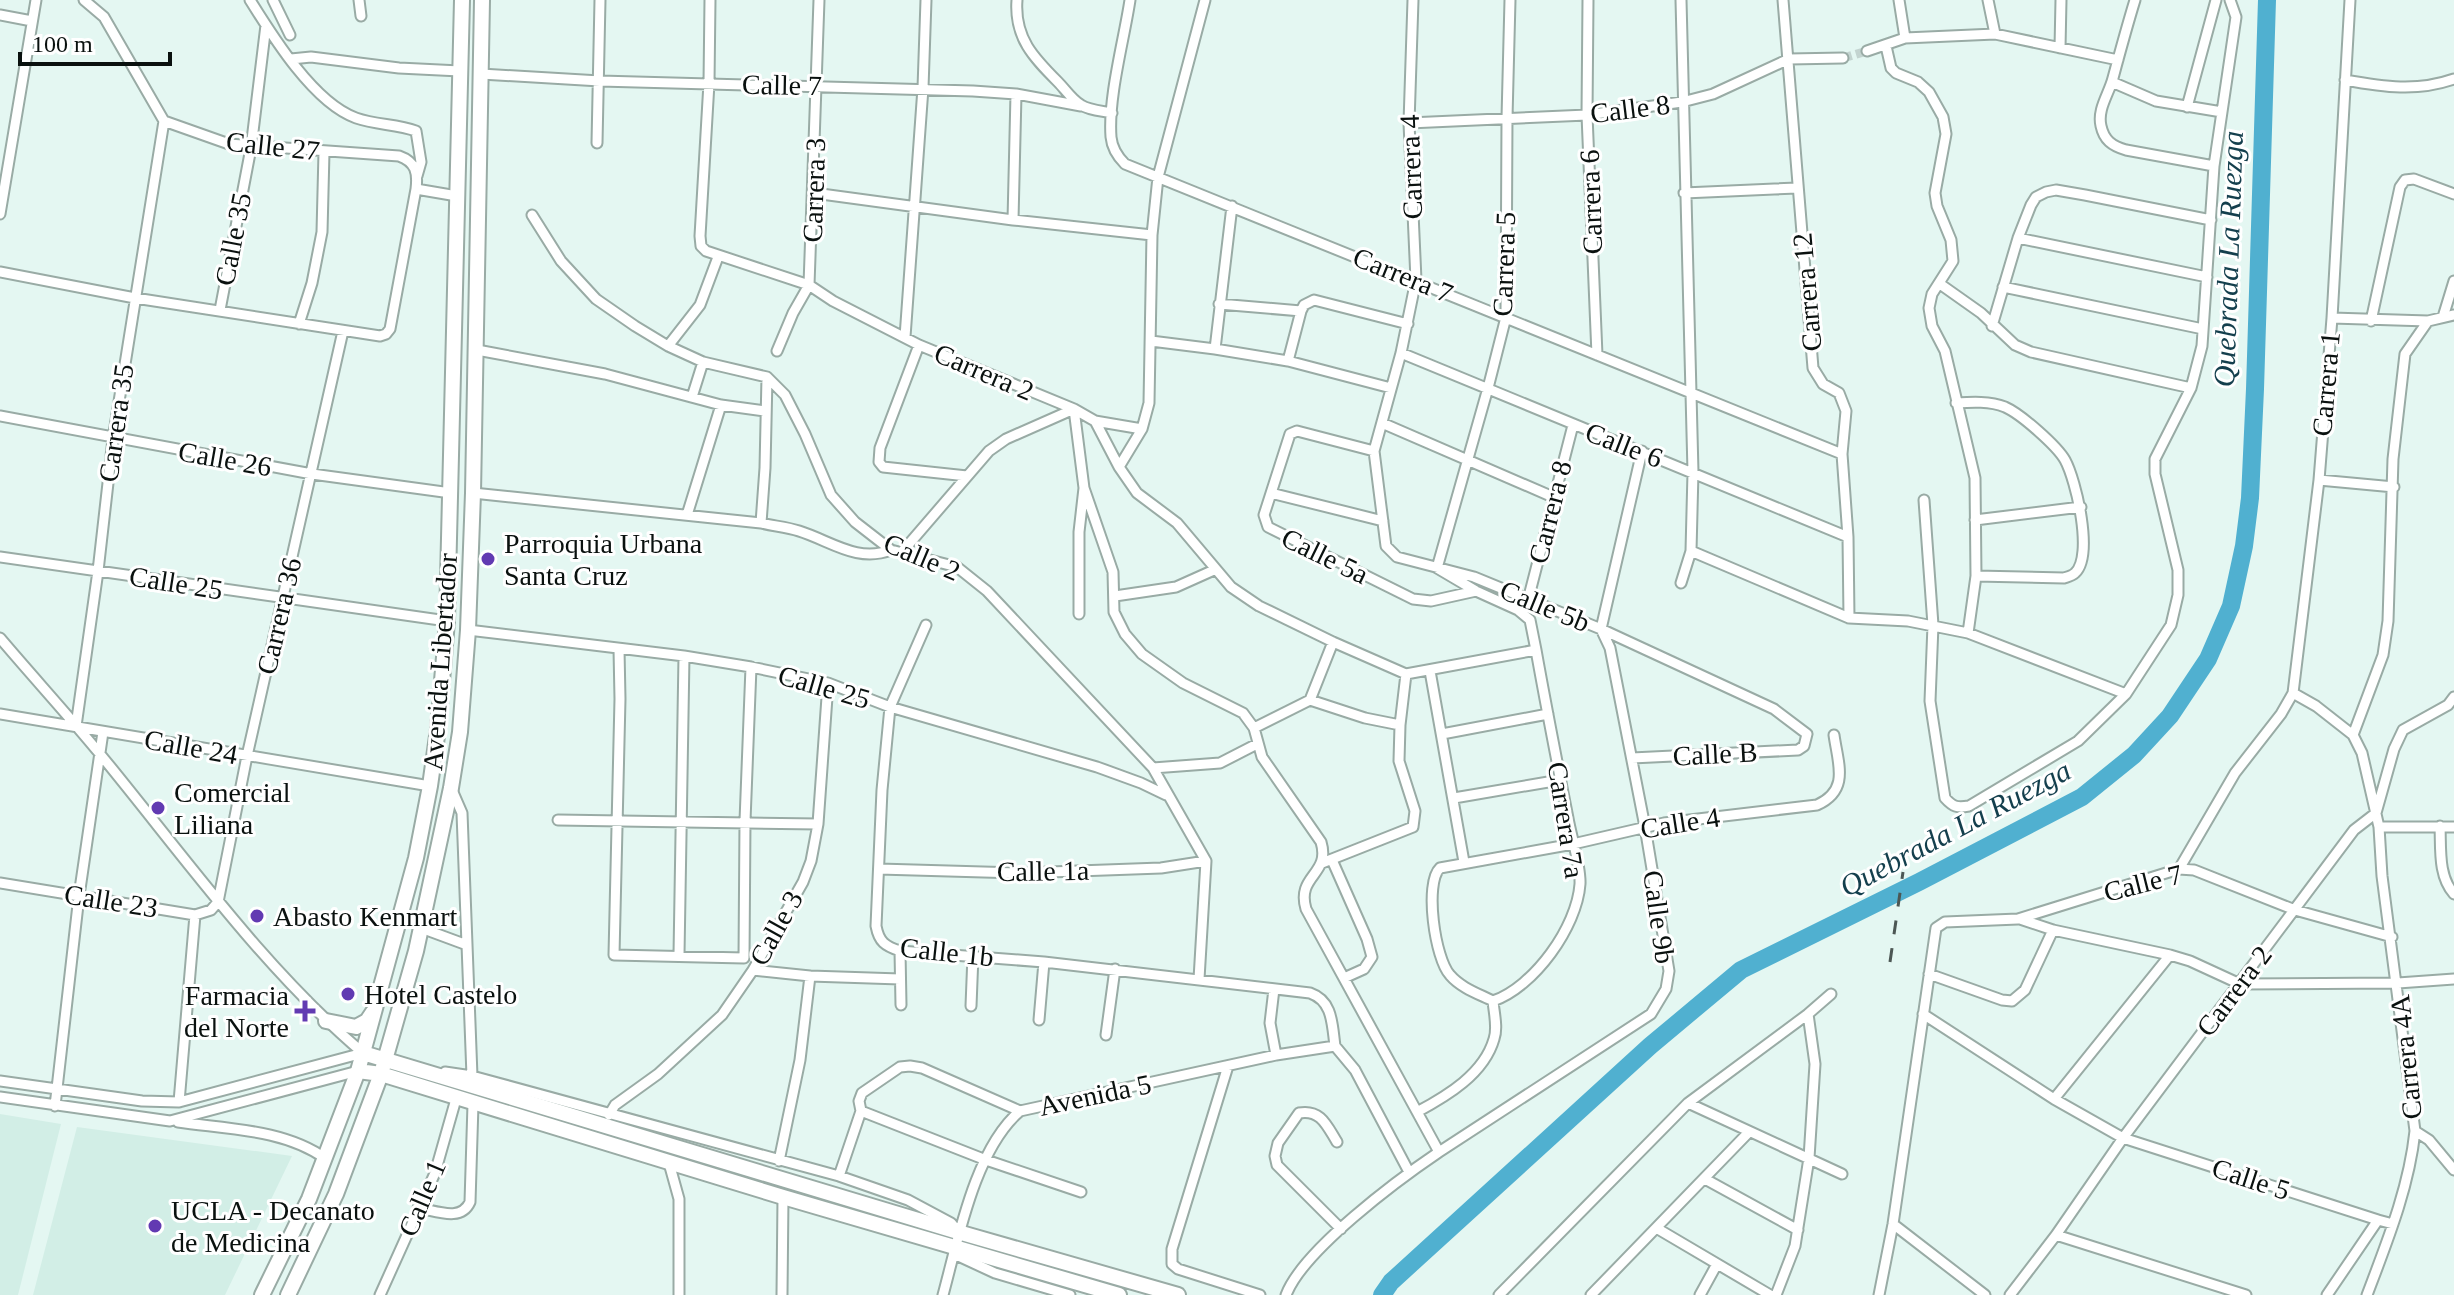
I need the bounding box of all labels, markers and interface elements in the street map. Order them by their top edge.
scale bar [20,16,170,66]
text: 100 m [32,31,93,57]
street label: Calle 7 [742,69,822,101]
street label: Calle 8 [1588,89,1672,129]
street label: Carrera 4 [1394,114,1428,220]
street label: Calle 27 [225,126,321,166]
water label: Quebrada La Ruezga [2207,130,2249,388]
street label: Carrera 3 [797,137,831,243]
street label: Carrera 6 [1574,149,1608,255]
street label: Calle 35 [209,190,257,288]
street label: Carrera 5 [1487,211,1521,317]
street label: Carrera 12 [1786,231,1828,353]
street label: Carrera 7 [1349,241,1457,309]
street label: Carrera 1 [2306,330,2346,438]
street label: Carrera 2 [930,337,1038,407]
street label: Carrera 35 [92,362,140,484]
street label: Calle 6 [1581,416,1667,474]
street label: Calle 26 [176,436,274,482]
street label: Carrera 8 [1522,457,1578,567]
street label: Calle 5a [1277,522,1374,590]
street label: Calle 2 [879,527,965,587]
place label: Parroquia Urbana Santa Cruz [504,528,703,591]
marker: Parroquia Urbana Santa Cruz [479,550,497,568]
street label: Avenida Libertador [417,552,463,772]
street label: Carrera 36 [251,555,307,677]
street label: Calle 25 [127,560,225,606]
street label: Calle 5b [1496,574,1594,638]
street label: Calle 25 [775,659,873,715]
street label: Calle 24 [142,724,240,770]
street label: Calle B [1672,736,1758,772]
water label: Quebrada La Ruezga [1834,753,2076,903]
street label: Carrera 7a [1542,760,1591,881]
place label: Comercial Liliana [174,777,291,840]
marker: Comercial Liliana [149,799,167,817]
street label: Calle 4 [1638,801,1722,845]
street label: Calle 1a [996,855,1090,887]
street label: Calle 7 [2100,858,2186,908]
street label: Calle 9b [1637,868,1681,966]
street label: Calle 23 [62,878,160,924]
street label: Calle 3 [743,885,809,971]
place label: Abasto Kenmart [273,901,458,932]
marker: Abasto Kenmart [248,907,266,925]
street label: Calle 1b [899,932,995,972]
street label: Carrera 2 [2190,940,2278,1042]
place label: Hotel Castelo [364,979,517,1010]
place label: Farmacia del Norte [184,980,290,1043]
marker: Hotel Castelo [339,985,357,1003]
street label: Carrera 4A [2384,992,2428,1121]
marker: Farmacia del Norte [296,1002,314,1020]
street label: Avenida 5 [1036,1068,1154,1122]
street label: Calle 5 [2208,1152,2294,1206]
street label: Calle 1 [392,1155,452,1241]
place label: UCLA - Decanato de Medicina [171,1195,375,1258]
marker: UCLA - Decanato de Medicina [146,1217,164,1235]

